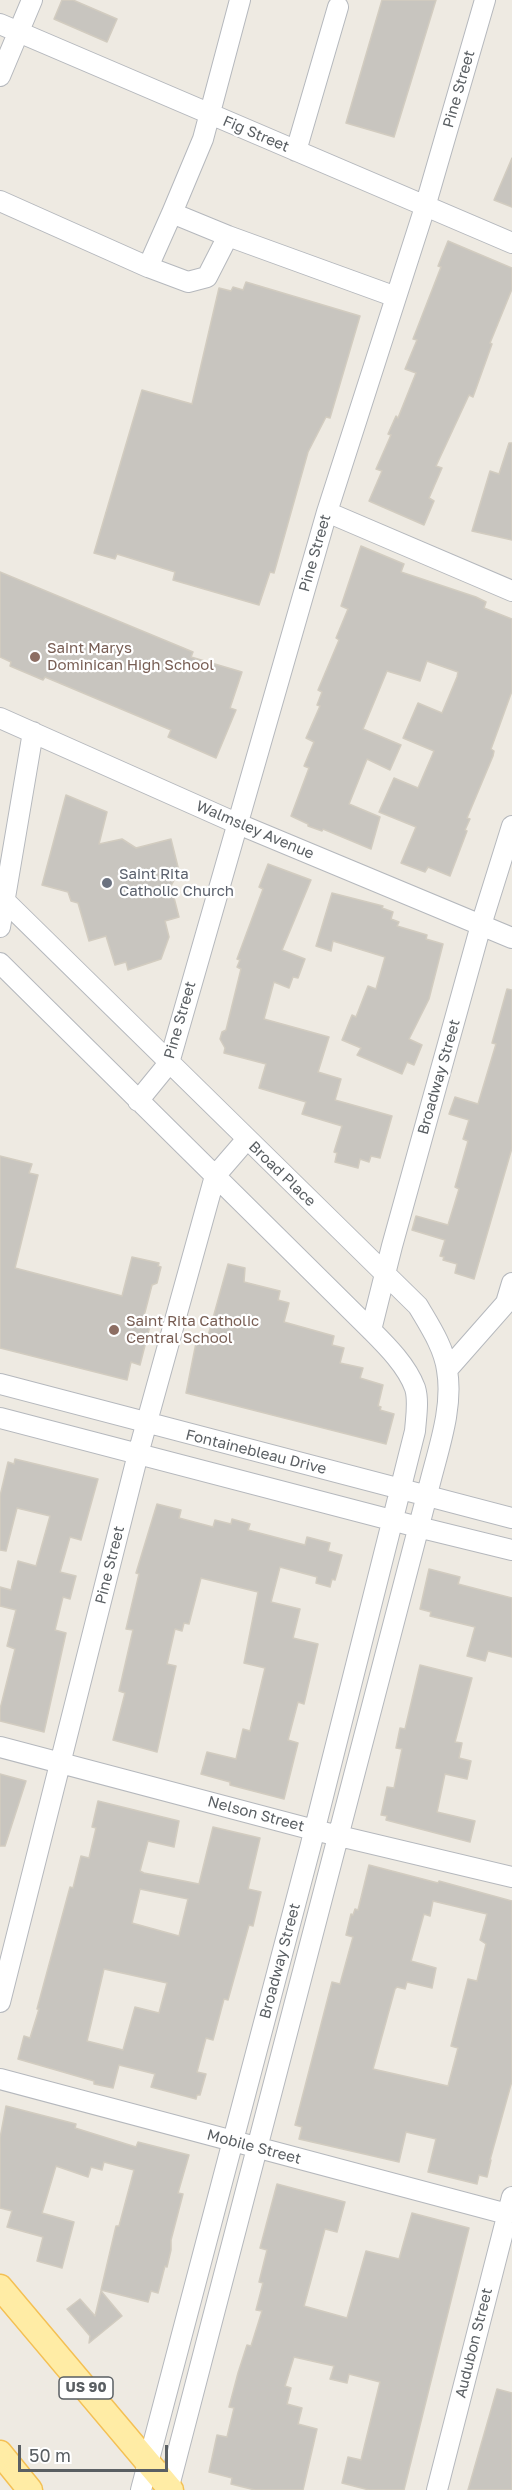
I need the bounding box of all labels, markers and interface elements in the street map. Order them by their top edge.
street label: Pine Street [439,48,479,130]
street label: Fig Street [220,112,292,156]
street label: Pine Street [295,512,335,594]
place label: Saint Marys Dominican High School [47,639,214,674]
marker: Saint Marys Dominican High School [28,650,42,664]
street label: Walmsley Avenue [193,797,317,863]
place label: Saint Rita Catholic Church [119,865,234,900]
marker: Saint Rita Catholic Church [100,876,114,890]
street label: Pine Street [160,979,200,1061]
street label: Broadway Street [414,1017,464,1137]
street label: Broad Place [245,1138,319,1210]
place label: Saint Rita Catholic Central School [126,1312,259,1347]
marker: Saint Rita Catholic Central School [107,1323,121,1337]
street label: Fontainebleau Drive [184,1426,328,1478]
street label: Pine Street [92,1524,128,1606]
street label: Nelson Street [206,1792,306,1836]
street label: Broadway Street [256,1901,304,2021]
street label: Mobile Street [205,2126,303,2168]
street label: Audubon Street [452,2286,496,2400]
road number: US 90 [59,2377,113,2399]
scale bar [21,2433,171,2471]
text: 50 m [29,2444,71,2466]

